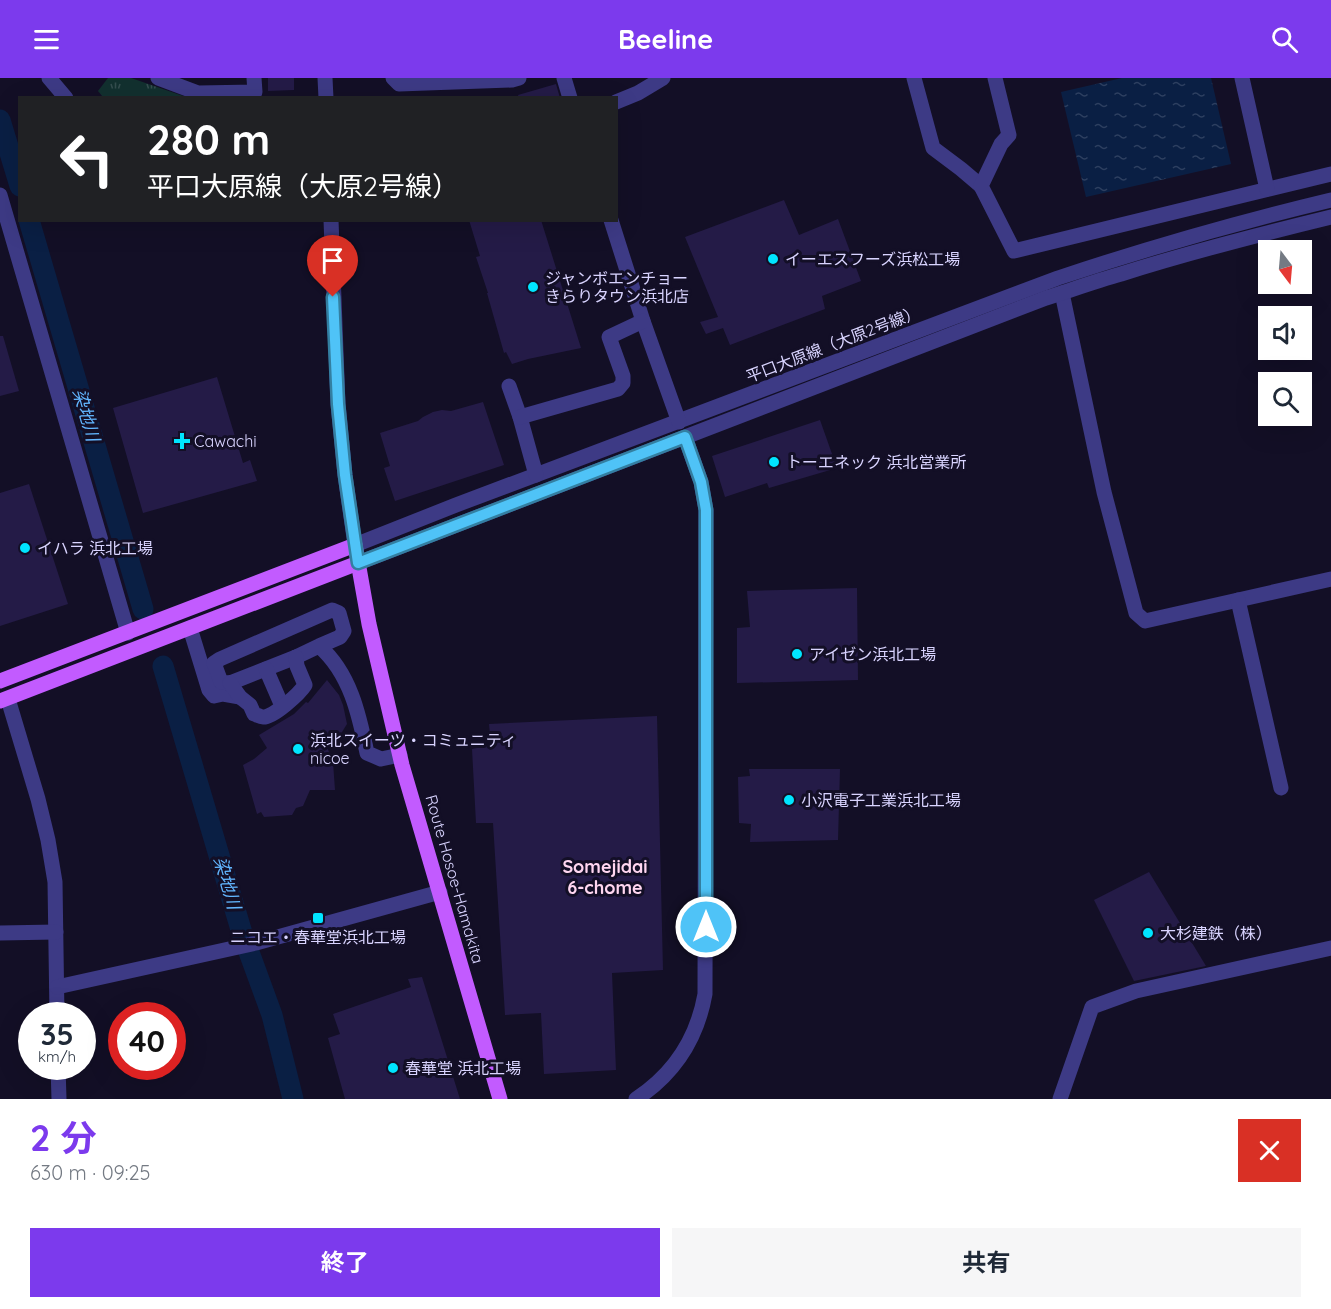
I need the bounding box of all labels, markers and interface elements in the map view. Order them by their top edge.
text: Beeline [618,22,713,56]
icon: menu [30,23,63,56]
icon: search [1268,23,1301,56]
text: 280 m [147,113,270,166]
icon: left [48,120,126,198]
text: 平口大原線（大原2号線） [147,169,459,203]
pin [307,235,358,297]
north arrow [1258,240,1312,294]
map controls [1258,240,1312,426]
icon: arrive [316,244,349,277]
place label: イーエスフーズ浜松工場 [785,249,960,269]
marker: イーエスフーズ浜松工場 [766,252,780,266]
place label: ジャンボエンチョー きらりタウン浜北店 [545,268,689,306]
marker: ジャンボエンチョー きらりタウン浜北店 [526,280,540,294]
street label: 平口大原線（大原2号線） [743,302,923,386]
button: sound [1258,306,1312,360]
button: search [1258,372,1312,426]
water label: 染地川 [68,386,106,446]
place label: Cawachi [194,431,257,451]
marker: Cawachi [175,434,189,448]
place label: トーエネック 浜北営業所 [786,452,966,472]
marker: トーエネック 浜北営業所 [767,455,781,469]
place label: イハラ 浜北工場 [37,538,153,558]
marker: イハラ 浜北工場 [18,541,32,555]
place label: アイゼン浜北工場 [809,644,936,664]
marker: アイゼン浜北工場 [790,647,804,661]
place label: 浜北スイーツ・コミュニティ nicoe [310,730,517,768]
marker: 浜北スイーツ・コミュニティ nicoe [291,742,305,756]
place label: 小沢電子工業浜北工場 [801,790,961,810]
street label: Route Hosoe-Hamakita [421,792,489,966]
marker: 小沢電子工業浜北工場 [782,793,796,807]
water label: 染地川 [209,854,247,914]
district label: Somejidai 6-chome [562,855,648,899]
position arrow [674,895,738,959]
marker: ニコエ・春華堂浜北工場 [311,911,325,925]
place label: 大杉建鉄（株） [1160,923,1272,943]
marker: 大杉建鉄（株） [1141,926,1155,940]
place label: ニコエ・春華堂浜北工場 [230,927,406,947]
speed limit sign: 40 [108,1002,186,1080]
text: 35 [40,1015,74,1053]
text: km/h [38,1047,76,1066]
place label: 春華堂 浜北工場 [405,1058,521,1078]
marker: 春華堂 浜北工場 [386,1061,400,1075]
text: 2 分 [30,1115,97,1160]
button: close [1238,1119,1301,1182]
text: 630 m · 09:25 [30,1160,150,1185]
button: 終了 [30,1228,660,1297]
button: 共有 [672,1228,1301,1297]

